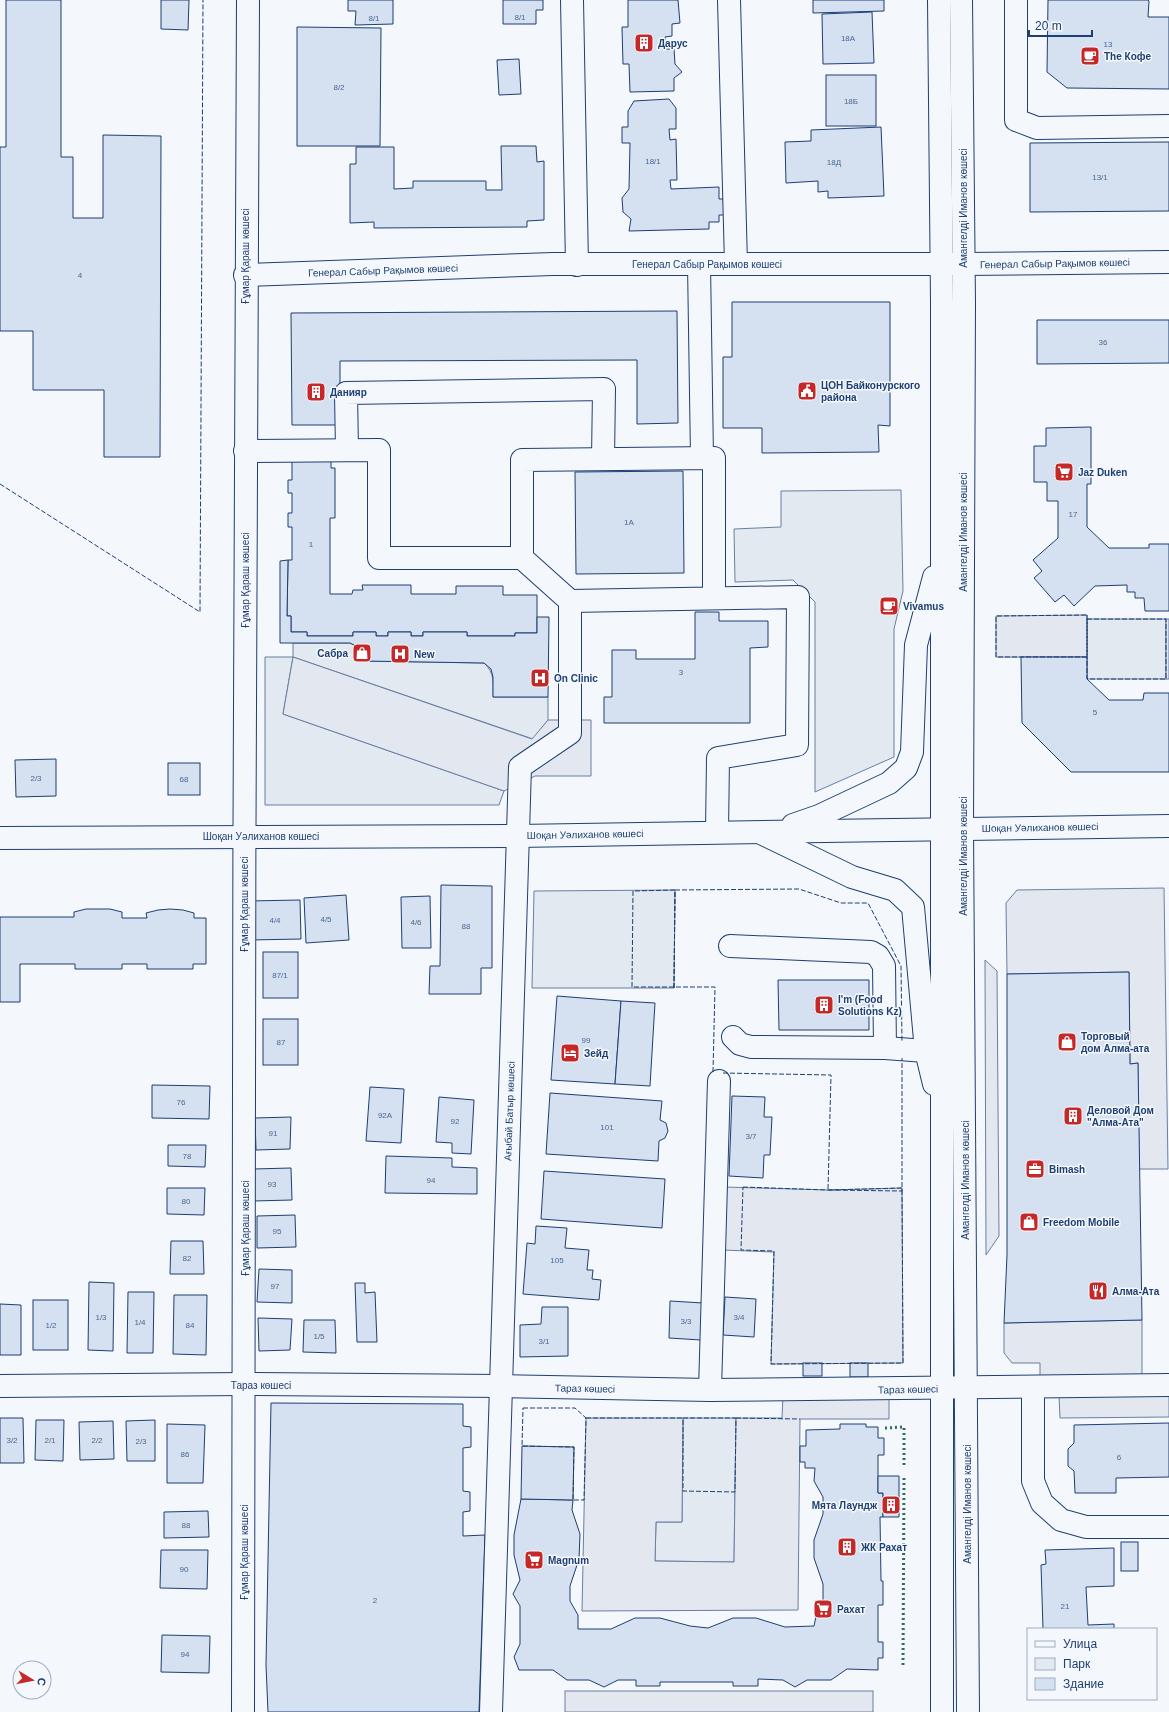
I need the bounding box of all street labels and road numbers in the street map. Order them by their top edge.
street label: Амангелді Иманов көшесі [958,148,969,268]
street label: Ғұмар Қараш көшесі [240,208,251,304]
street label: Генерал Сабыр Рақымов көшесі [980,257,1130,270]
street label: Генерал Сабыр Рақымов көшесі [632,259,782,270]
street label: Генерал Сабыр Рақымов көшесі [308,262,458,279]
street label: Амангелді Иманов көшесі [958,472,969,592]
street label: Ғұмар Қараш көшесі [240,532,251,628]
street label: Амангелді Иманов көшесі [958,796,969,916]
street label: Шоқан Уәлиханов көшесі [982,821,1098,834]
street label: Шоқан Уәлиханов көшесі [527,828,643,841]
street label: Шоқан Уәлиханов көшесі [203,831,319,842]
street label: Ғұмар Қараш көшесі [239,856,250,952]
street label: Ағыбай Батыр көшесі [502,1061,517,1161]
street label: Амангелді Иманов көшесі [960,1120,971,1240]
street label: Ғұмар Қараш көшесі [240,1180,251,1276]
street label: Тараз көшесі [231,1380,291,1391]
street label: Тараз көшесі [555,1382,615,1395]
street label: Тараз көшесі [878,1383,938,1396]
street label: Амангелді Иманов көшесі [962,1444,973,1564]
street label: Ғұмар Қараш көшесі [239,1504,250,1600]

